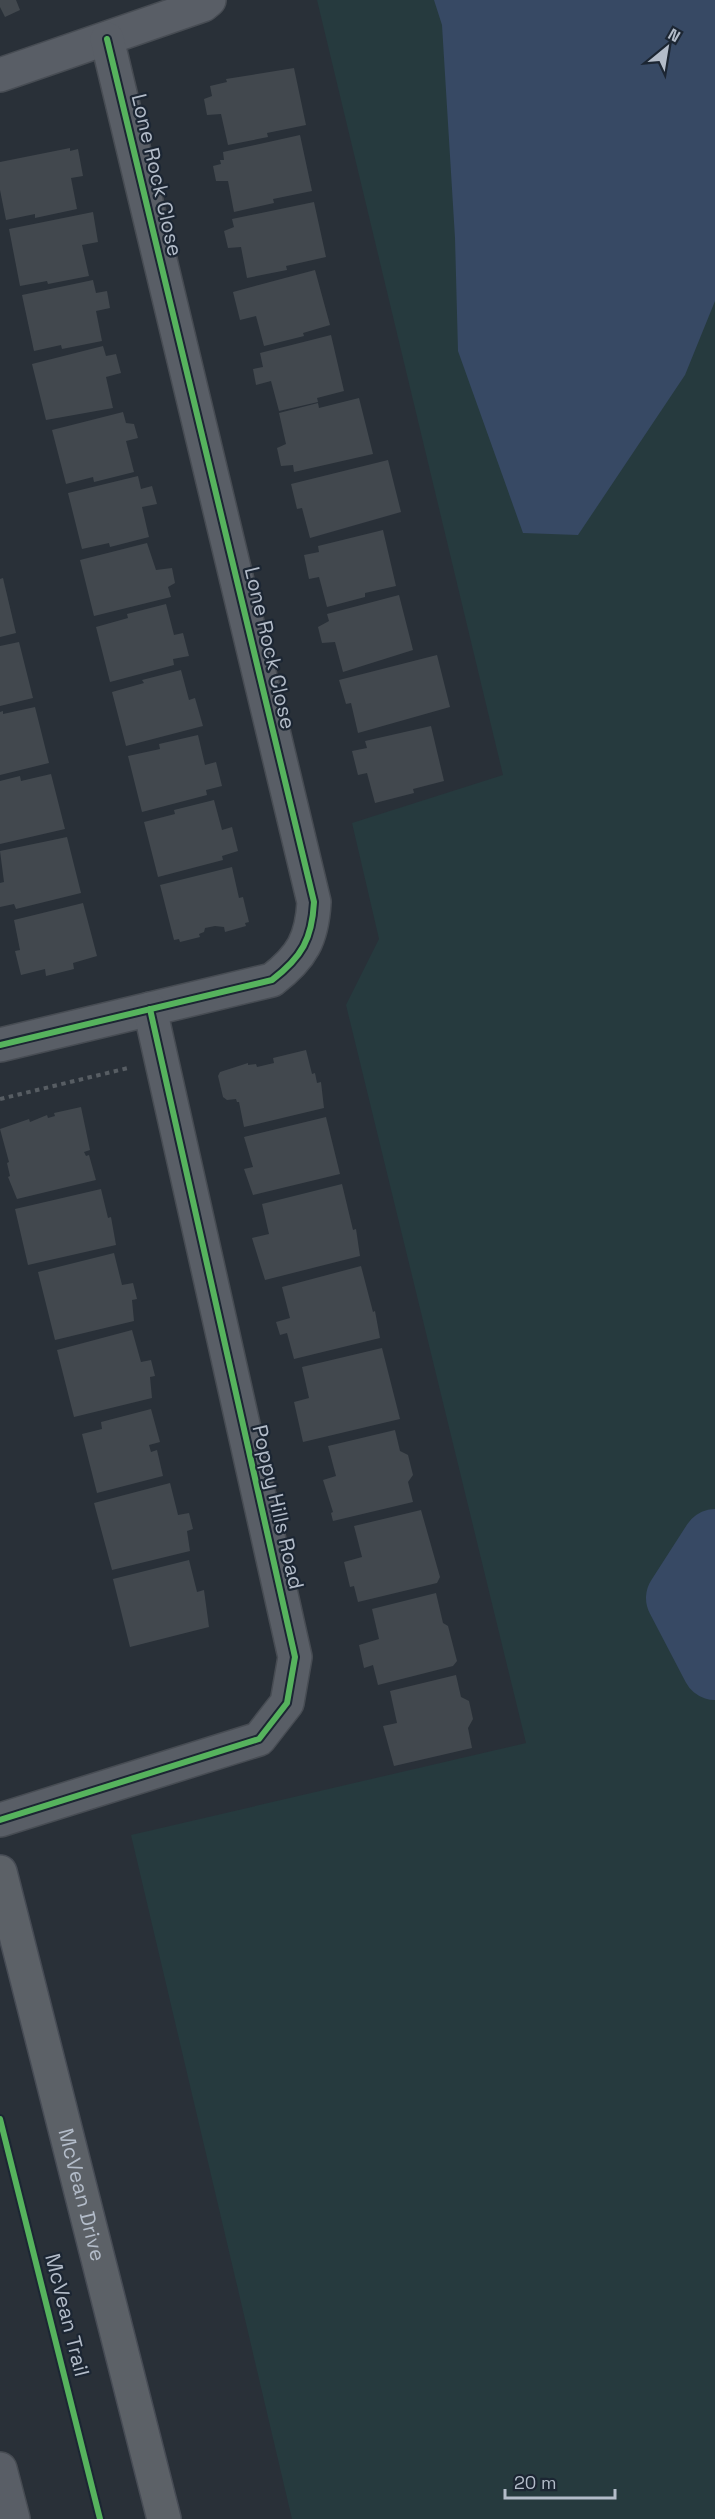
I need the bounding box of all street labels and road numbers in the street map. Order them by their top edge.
street label: Lone Rock Close [126,91,189,259]
street label: Lone Rock Close [239,564,302,732]
street label: Poppy Hills Road [246,1422,311,1592]
street label: McVean Drive [52,2125,112,2264]
street label: McVean Trail [39,2251,96,2379]

